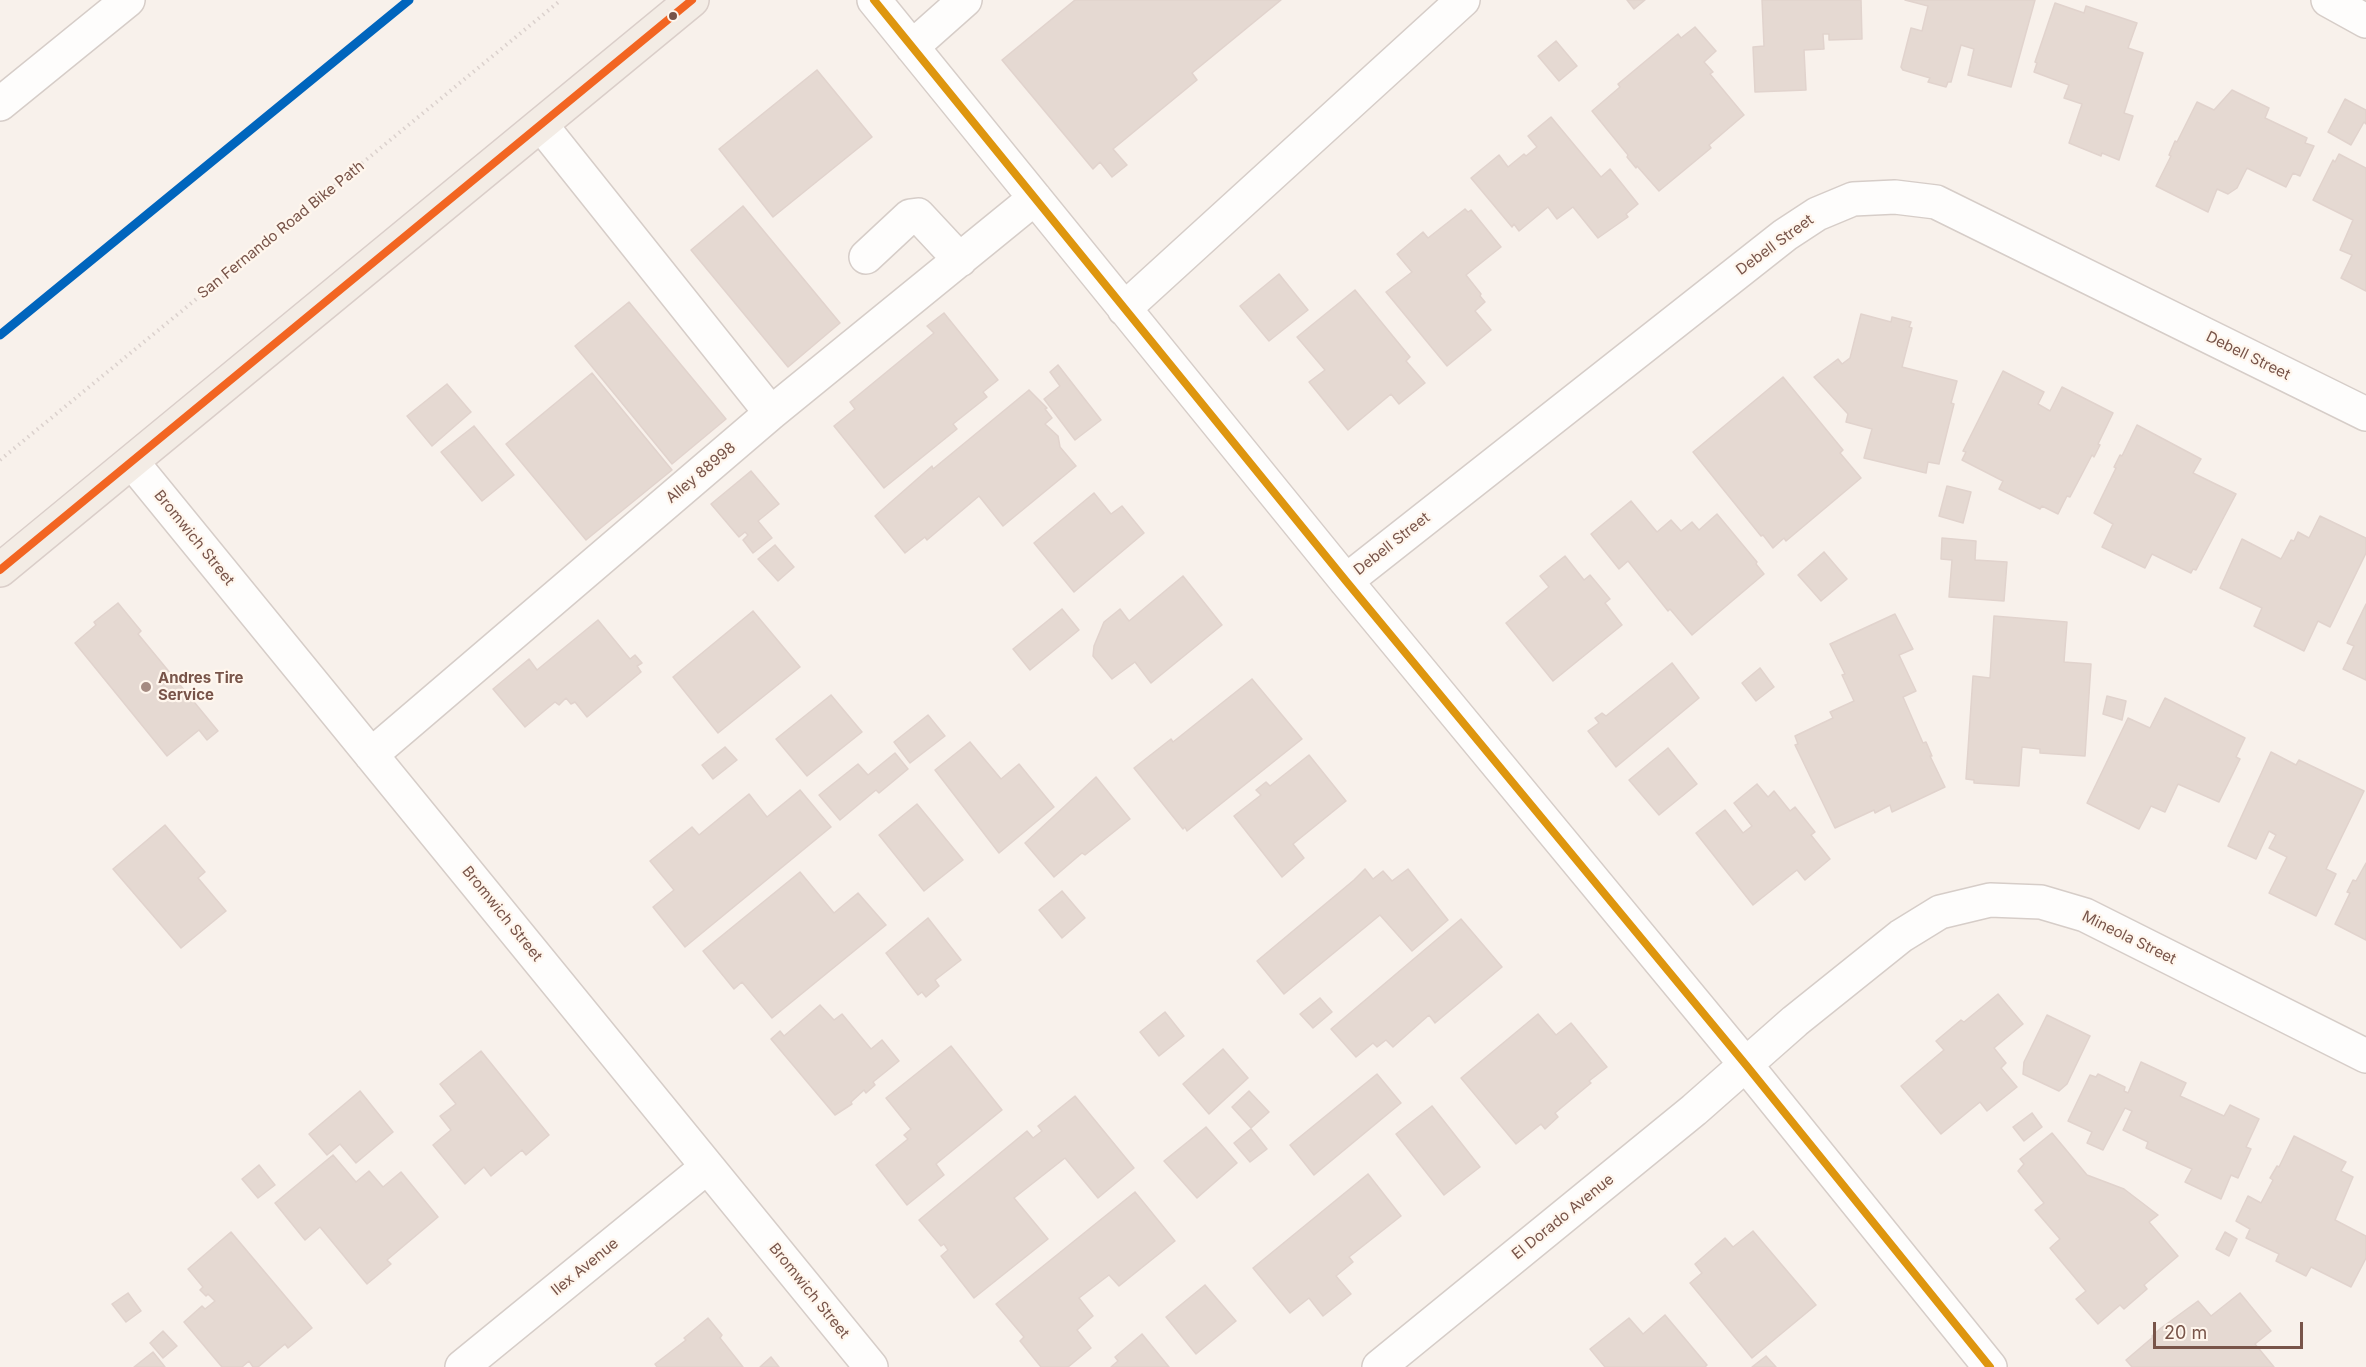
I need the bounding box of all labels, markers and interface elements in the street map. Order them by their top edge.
unlabelled marker [667,10,679,22]
street label: San Fernando Road Bike Path [194,157,368,303]
street label: Debell Street [1733,211,1817,279]
street label: Debell Street [2203,328,2293,384]
street label: Alley 88998 [663,439,739,507]
street label: Bromwich Street [150,487,238,589]
street label: Debell Street [1350,509,1434,579]
place label: Andres Tire Service [158,669,243,704]
marker: Andres Tire Service [139,680,153,694]
street label: Bromwich Street [458,863,546,965]
street label: Mineola Street [2079,907,2179,969]
street label: El Dorado Avenue [1508,1170,1618,1264]
street label: Ilex Avenue [548,1234,622,1300]
street label: Bromwich Street [765,1240,853,1342]
scale bar [2156,1310,2306,1348]
text: 20 m [2164,1322,2207,1343]

